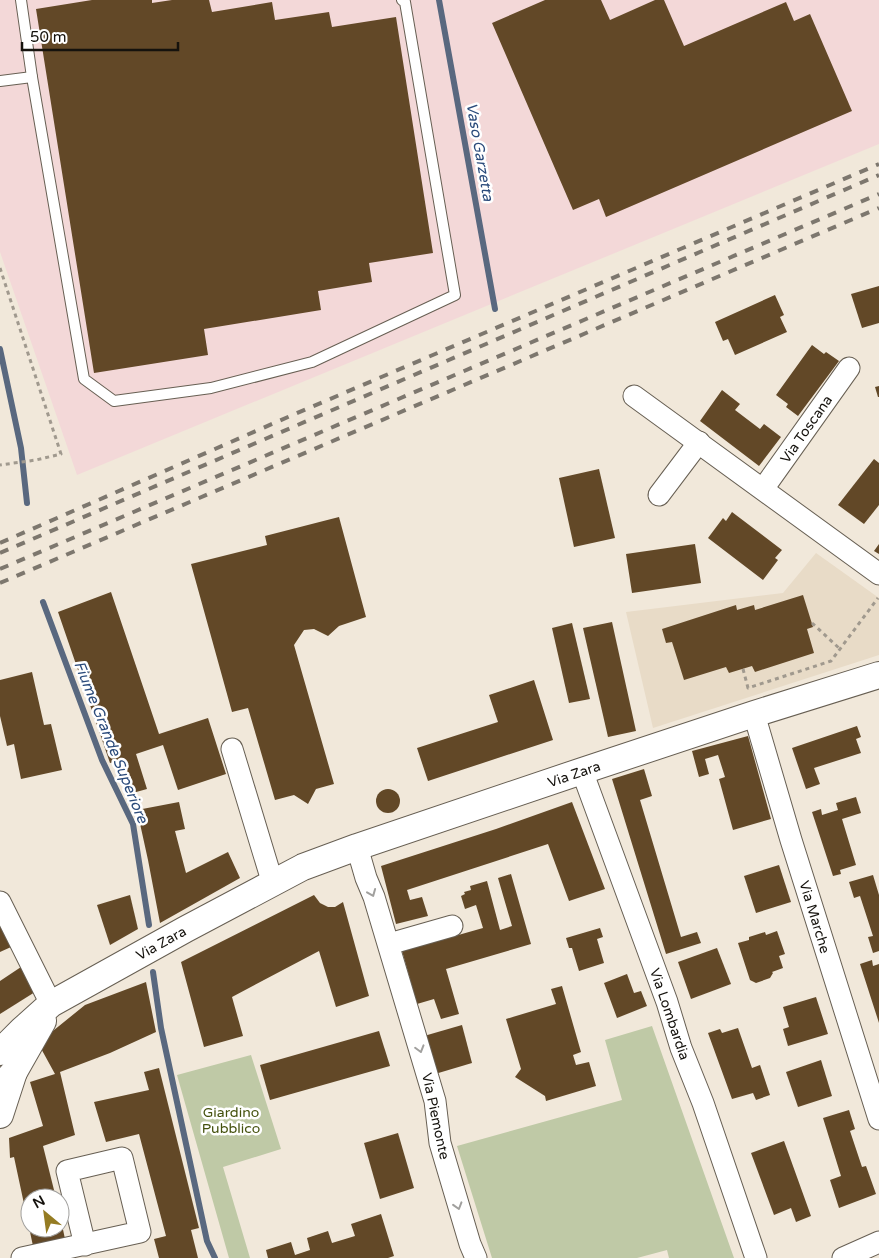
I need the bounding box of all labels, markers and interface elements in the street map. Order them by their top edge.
scale bar [22,20,179,52]
text: 50 m [30,28,67,46]
water label: Vaso Garzetta [462,101,498,203]
street label: Via Toscana [777,392,836,467]
water label: Fiume Grande Superiore [70,658,152,827]
street label: Via Zara [546,758,603,791]
street label: Via Marche [795,879,834,956]
one-way arrow [366,888,377,897]
street label: Via Zara [133,923,189,964]
street label: Via Lombardia [646,966,693,1062]
one-way arrow [414,1044,424,1052]
street label: Via Piemonte [418,1071,453,1161]
park label: Giardino Pubblico [202,1104,260,1137]
north arrow [20,1188,70,1238]
text: N [30,1192,48,1212]
one-way arrow [453,1201,463,1209]

